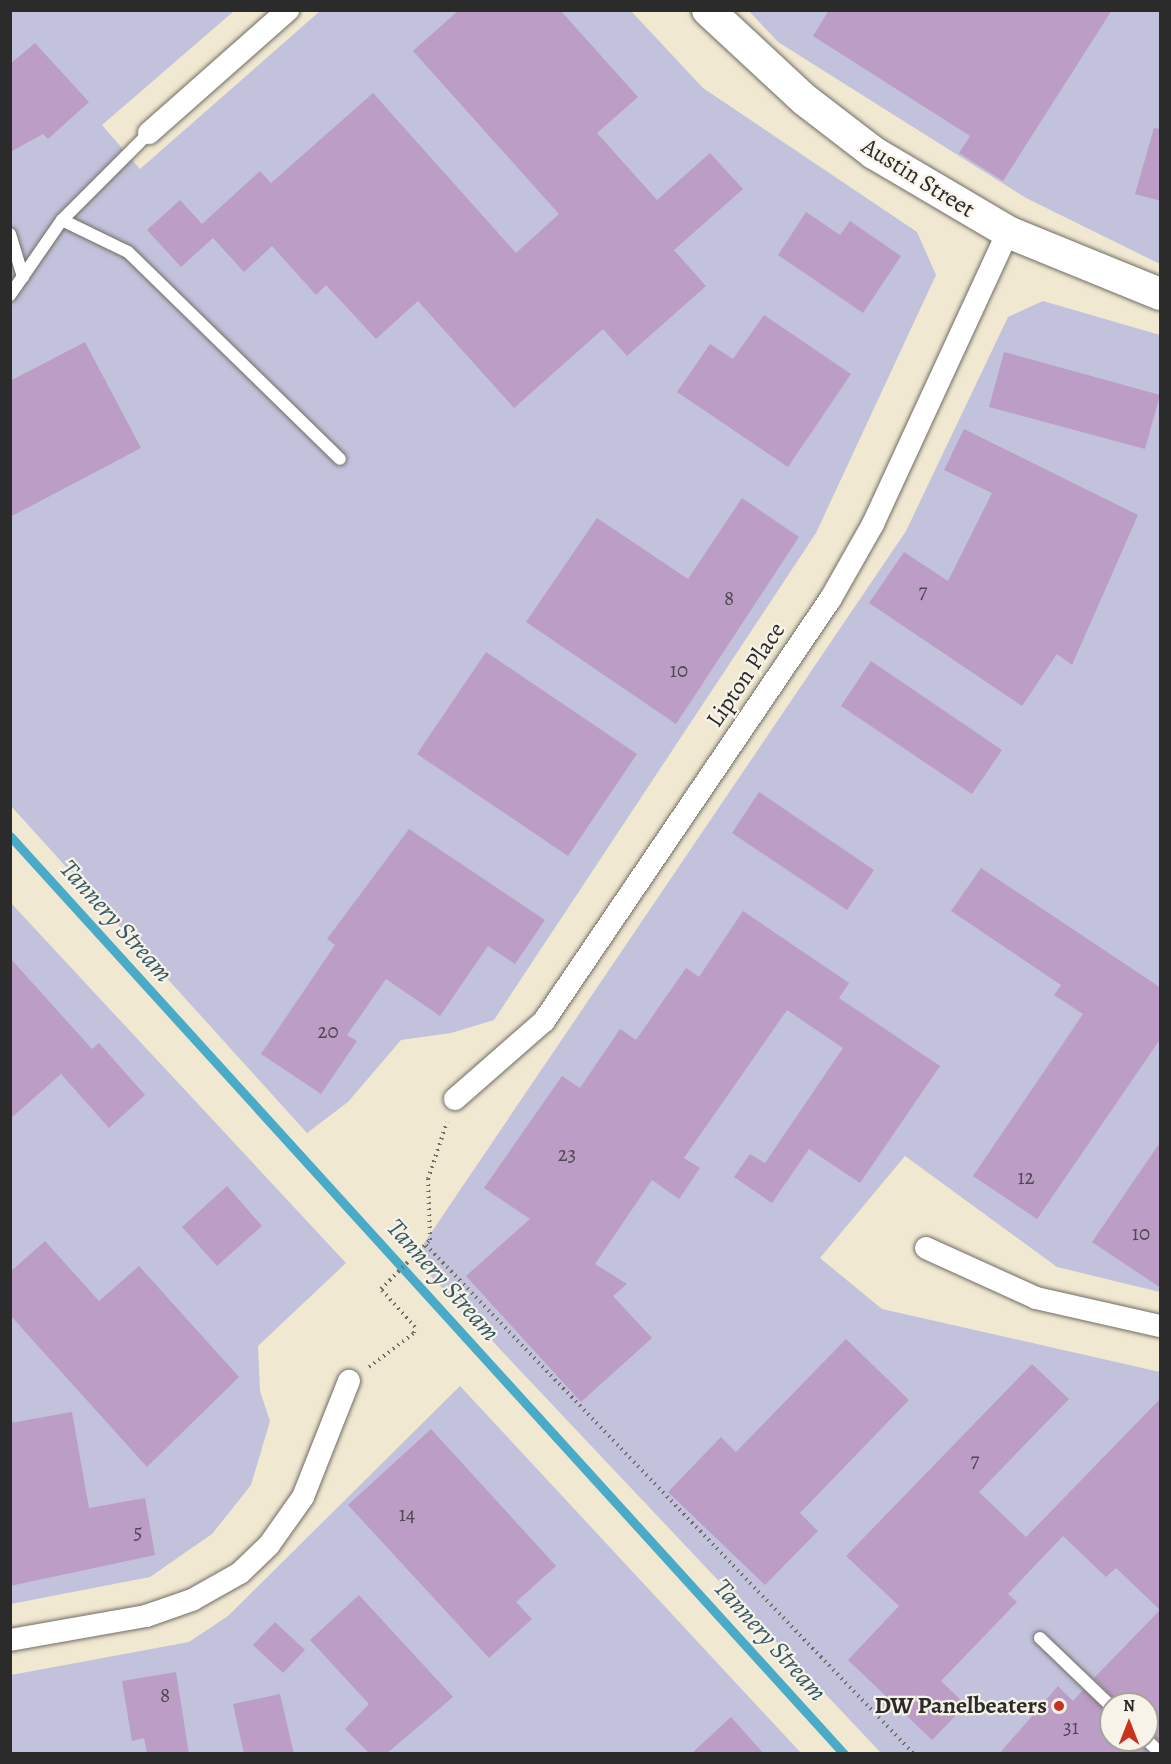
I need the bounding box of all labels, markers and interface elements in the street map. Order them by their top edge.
street label: Austin Street [856,132,980,224]
house number: 7 [919,578,927,604]
house number: 8 [724,585,734,611]
street label: Lipton Place [700,617,792,733]
house number: 10 [670,657,688,683]
water label: Tannery Stream [53,853,179,989]
house number: 20 [317,1018,339,1044]
house number: 23 [558,1141,576,1167]
house number: 12 [1017,1164,1035,1190]
water label: Tannery Stream [380,1212,506,1348]
house number: 10 [1132,1220,1150,1246]
house number: 7 [971,1447,979,1473]
house number: 14 [399,1501,415,1527]
house number: 5 [133,1519,143,1545]
water label: Tannery Stream [707,1572,833,1708]
house number: 8 [160,1682,170,1708]
place label: DW Panelbeaters [874,1692,1047,1720]
north arrow [1099,1692,1159,1752]
text: N [1123,1695,1135,1717]
marker: DW Panelbeaters [1052,1699,1066,1713]
house number: 31 [1063,1714,1079,1740]

